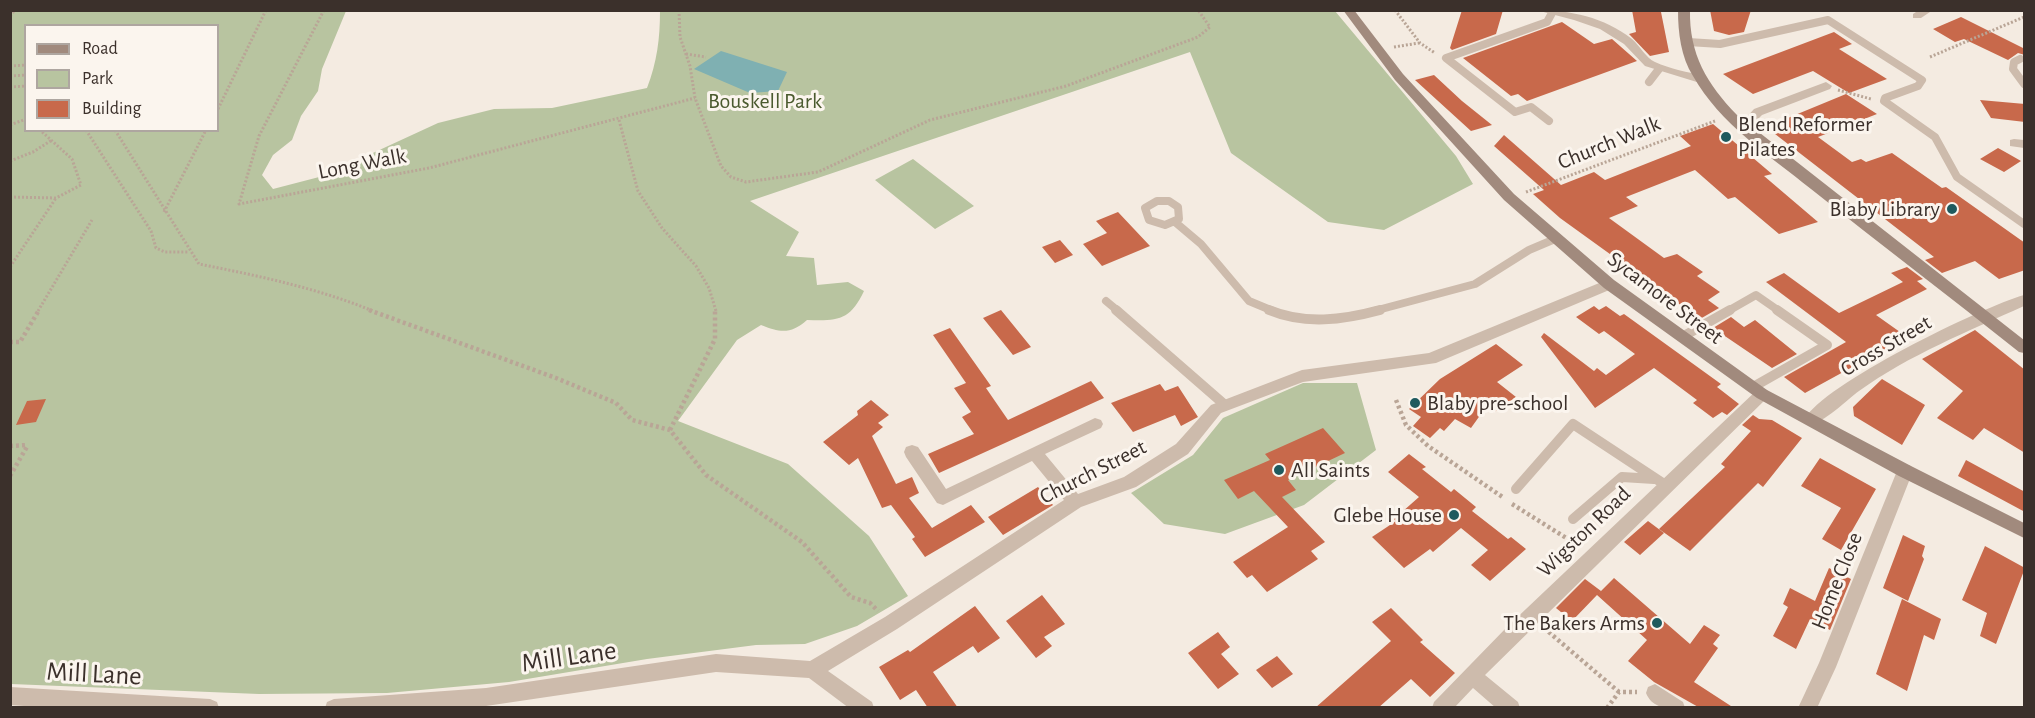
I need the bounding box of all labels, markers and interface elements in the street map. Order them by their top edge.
legend [24,24,219,132]
text: Road [82,40,118,58]
text: Park [82,70,113,88]
park label: Bouskell Park [708,88,822,114]
text: Building [82,100,141,118]
street label: Church Walk [1554,110,1664,176]
place label: Blend Reformer Pilates [1738,111,1872,162]
marker: Blend Reformer Pilates [1719,130,1733,144]
street label: Long Walk [316,143,408,185]
place label: Blaby Library [1829,196,1940,222]
marker: Blaby Library [1945,202,1959,216]
street label: Sycamore Street [1602,246,1728,350]
street label: Cross Street [1836,309,1936,383]
place label: Blaby pre-school [1427,390,1568,416]
marker: Blaby pre-school [1408,396,1422,410]
street label: Church Street [1035,434,1151,510]
place label: All Saints [1291,457,1370,483]
marker: All Saints [1272,463,1286,477]
street label: Wigston Road [1532,481,1636,583]
place label: Glebe House [1333,502,1442,528]
marker: Glebe House [1447,508,1461,522]
street label: Home Close [1806,529,1868,633]
place label: The Bakers Arms [1503,610,1645,636]
marker: The Bakers Arms [1650,616,1664,630]
street label: Mill Lane [519,634,619,680]
street label: Mill Lane [45,655,143,693]

